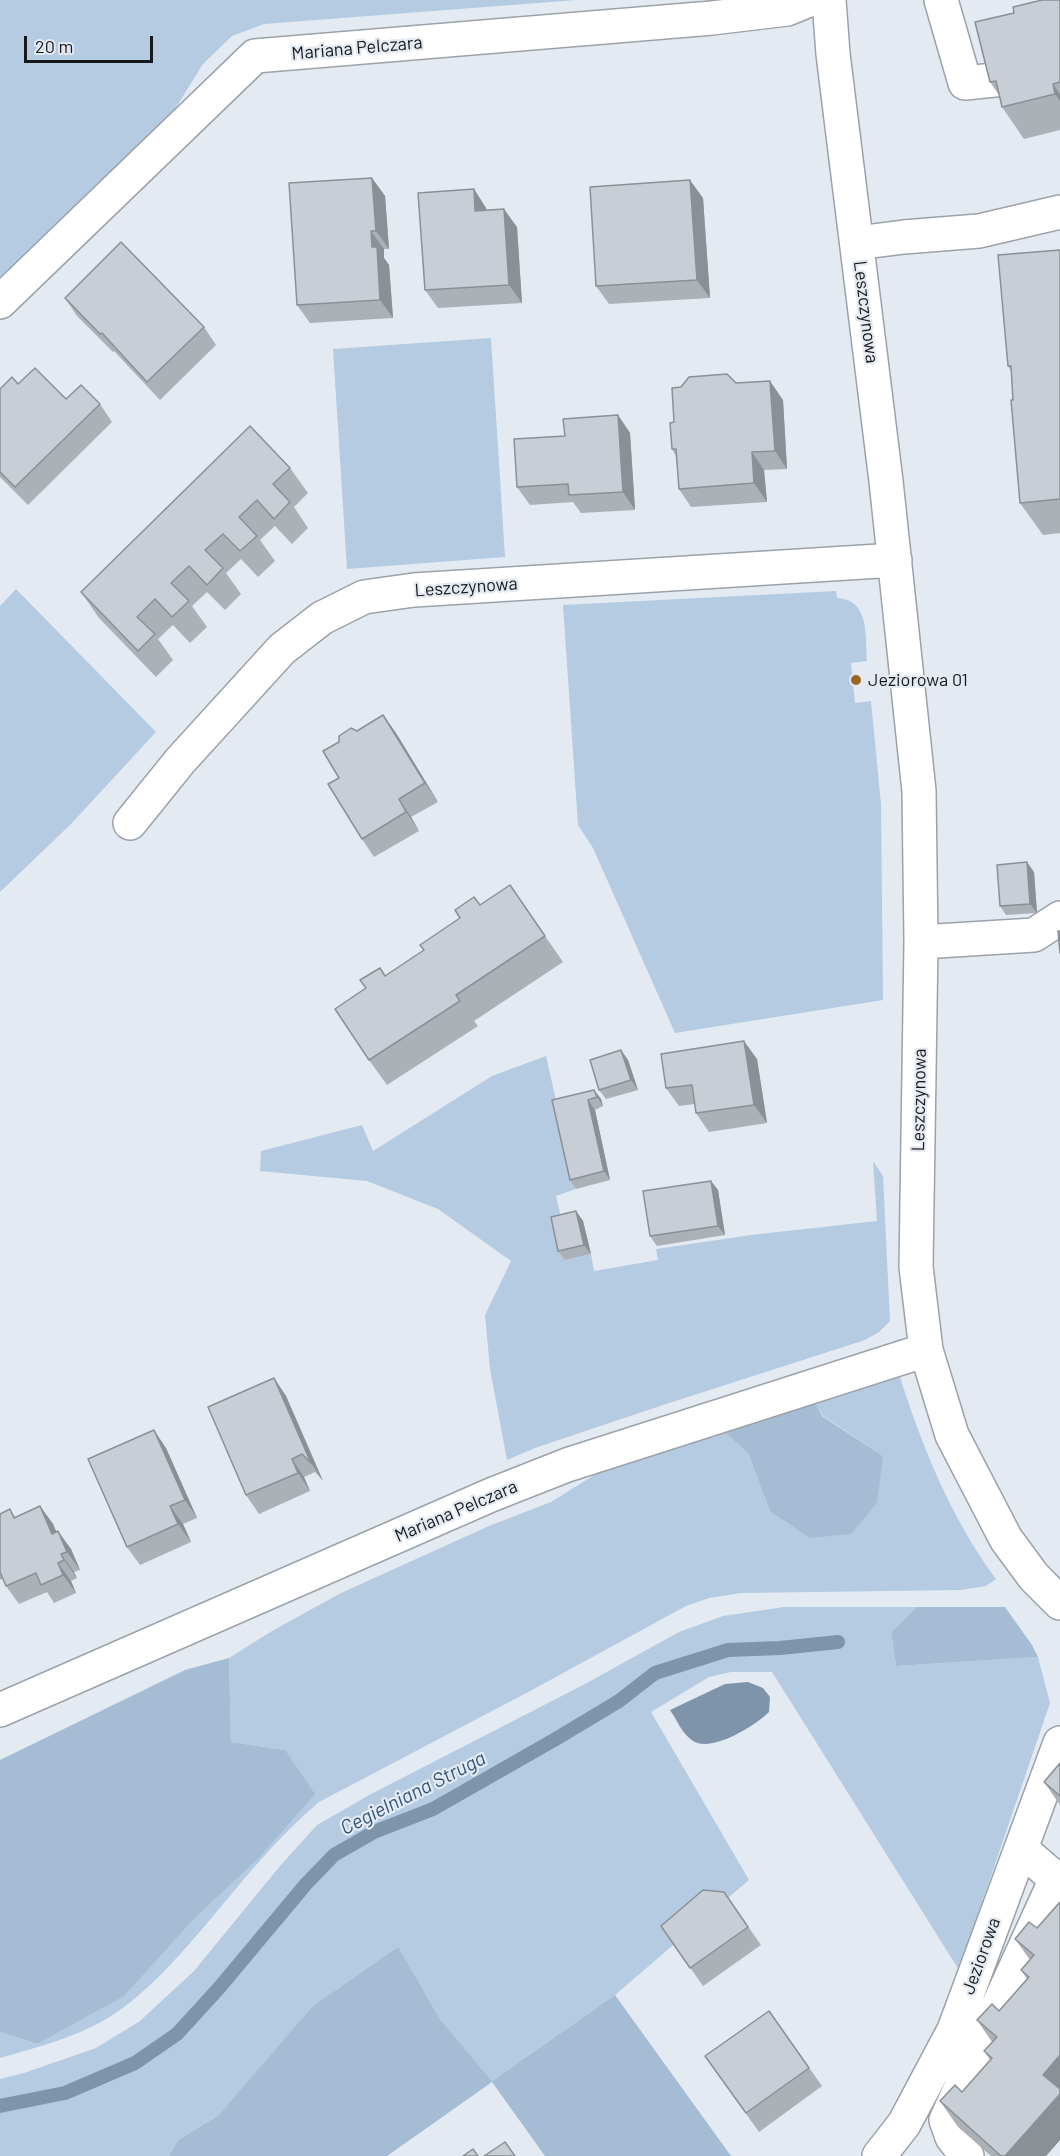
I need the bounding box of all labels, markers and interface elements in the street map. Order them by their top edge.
scale bar [27,24,156,62]
street label: Mariana Pelczara [291,32,423,64]
text: 20 m [35,35,73,57]
street label: Leszczynowa [849,260,883,364]
street label: Leszczynowa [414,573,518,601]
place label: Jeziorowa 01 [868,669,968,691]
marker: Jeziorowa 01 [849,673,863,687]
street label: Leszczynowa [907,1048,931,1152]
street label: Mariana Pelczara [391,1475,521,1547]
water label: Cegielniana Struga [336,1746,490,1840]
street label: Jeziorowa [957,1915,1005,1997]

